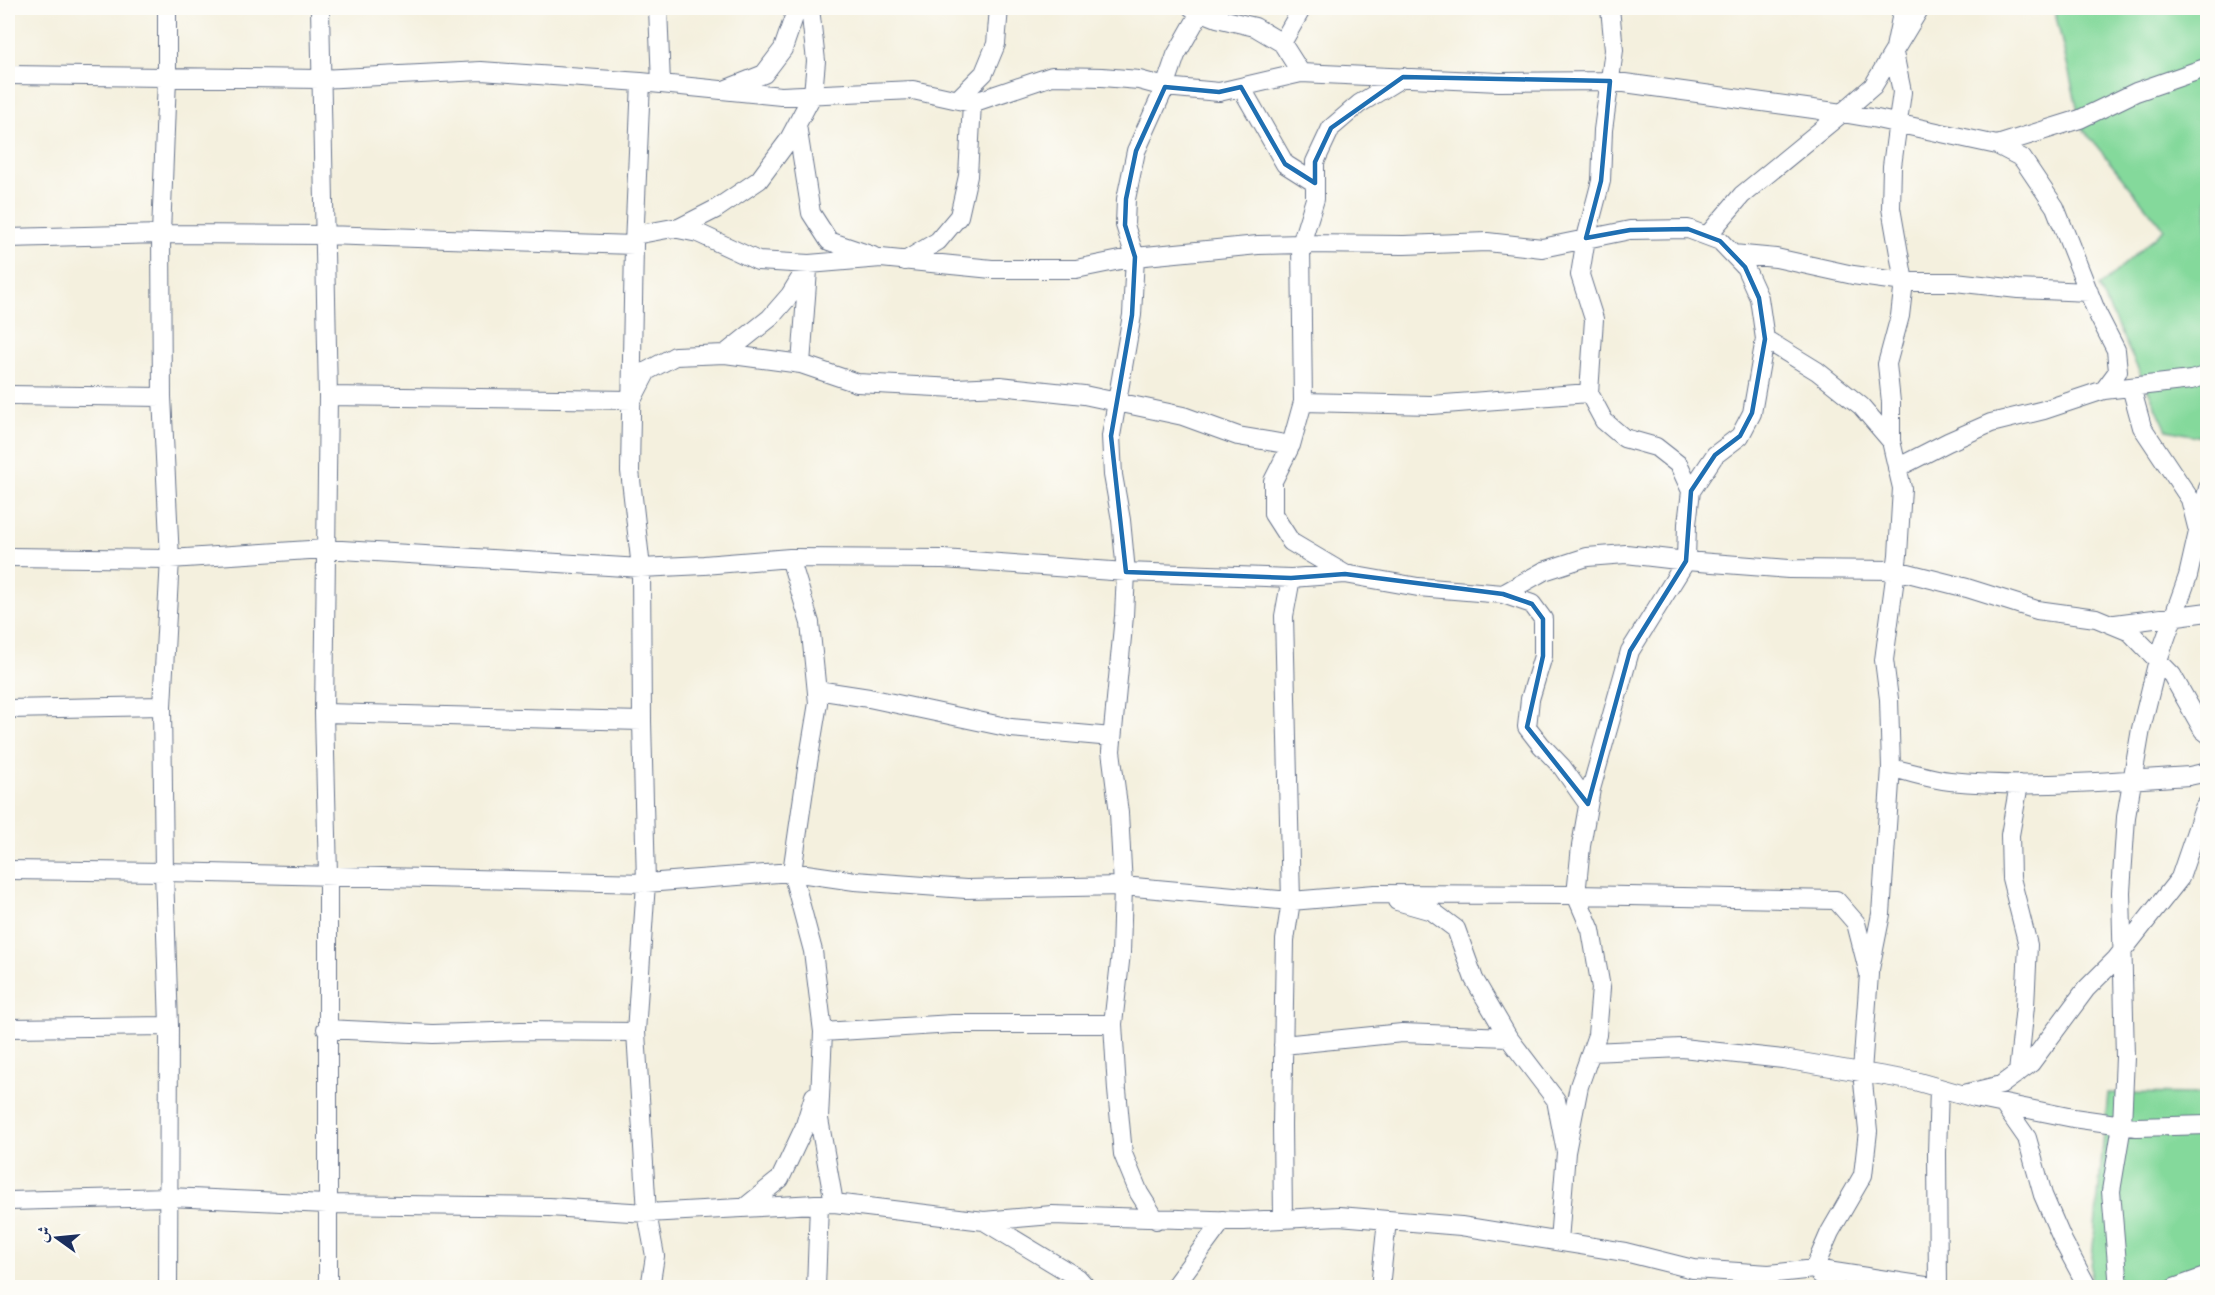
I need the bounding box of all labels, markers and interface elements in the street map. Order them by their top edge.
north arrow [27,1208,87,1268]
text: ش [31,1224,56,1245]

